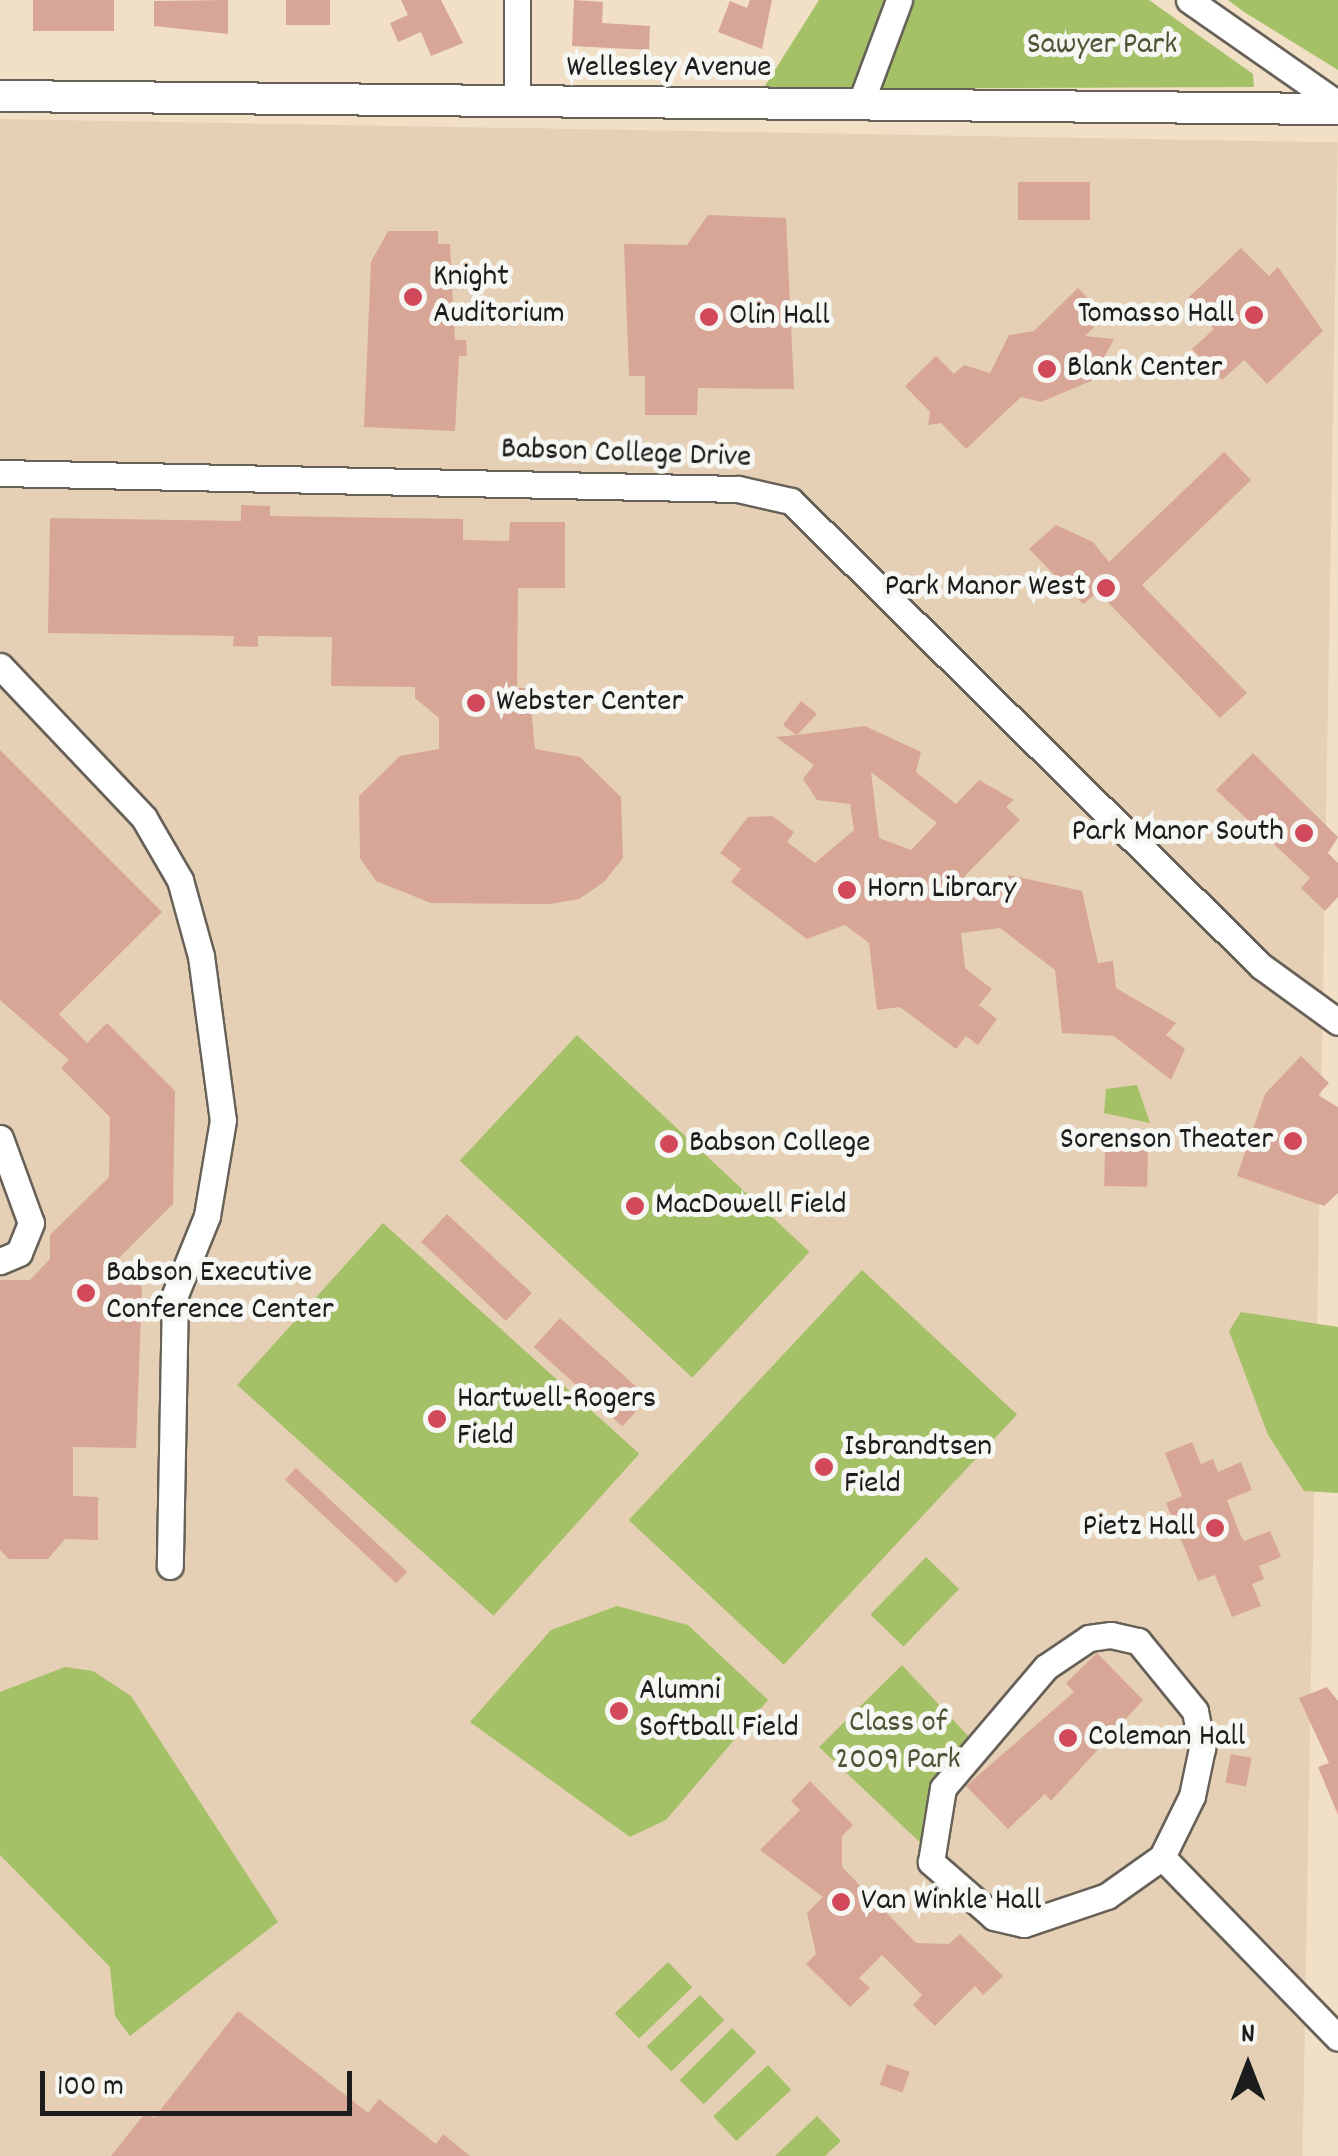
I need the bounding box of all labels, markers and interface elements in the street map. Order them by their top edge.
park label: Sawyer Park [1027,27,1177,65]
street label: Wellesley Avenue [567,50,771,88]
place label: Knight Auditorium [433,260,565,335]
marker: Knight Auditorium [402,286,424,308]
place label: Tomasso Hall [1078,296,1234,334]
place label: Olin Hall [729,298,830,336]
marker: Tomasso Hall [1243,304,1265,326]
marker: Olin Hall [698,306,720,328]
place label: Blank Center [1067,350,1222,388]
marker: Blank Center [1036,358,1058,380]
street label: Babson College Drive [500,431,752,479]
place label: Park Manor West [884,569,1086,607]
marker: Park Manor West [1095,577,1117,599]
place label: Webster Center [496,684,683,722]
marker: Webster Center [465,692,487,714]
place label: Park Manor South [1072,814,1284,852]
marker: Park Manor South [1293,822,1315,844]
place label: Horn Library [867,871,1016,909]
marker: Horn Library [836,879,858,901]
place label: Sorenson Theater [1060,1122,1273,1160]
place label: Babson College [689,1125,870,1163]
marker: Sorenson Theater [1282,1130,1304,1152]
marker: Babson College [658,1133,680,1155]
place label: MacDowell Field [655,1187,846,1225]
marker: MacDowell Field [624,1195,646,1217]
place label: Babson Executive Conference Center [106,1256,334,1331]
marker: Babson Executive Conference Center [75,1282,97,1304]
place label: Hartwell-Rogers Field [457,1382,656,1457]
marker: Hartwell-Rogers Field [426,1408,448,1430]
place label: Isbrandtsen Field [844,1430,992,1505]
marker: Isbrandtsen Field [813,1456,835,1478]
place label: Pietz Hall [1083,1509,1195,1547]
marker: Pietz Hall [1204,1517,1226,1539]
place label: Alumni Softball Field [639,1674,799,1749]
marker: Alumni Softball Field [608,1700,630,1722]
park label: Class of 2009 Park [835,1706,961,1781]
place label: Coleman Hall [1088,1719,1245,1757]
marker: Coleman Hall [1057,1727,1079,1749]
place label: Van Winkle Hall [861,1883,1041,1921]
marker: Van Winkle Hall [830,1891,852,1913]
north arrow [1198,2016,1298,2116]
text: N [1241,2016,1255,2056]
scale bar [45,2051,358,2113]
text: 100 m [57,2067,124,2110]

